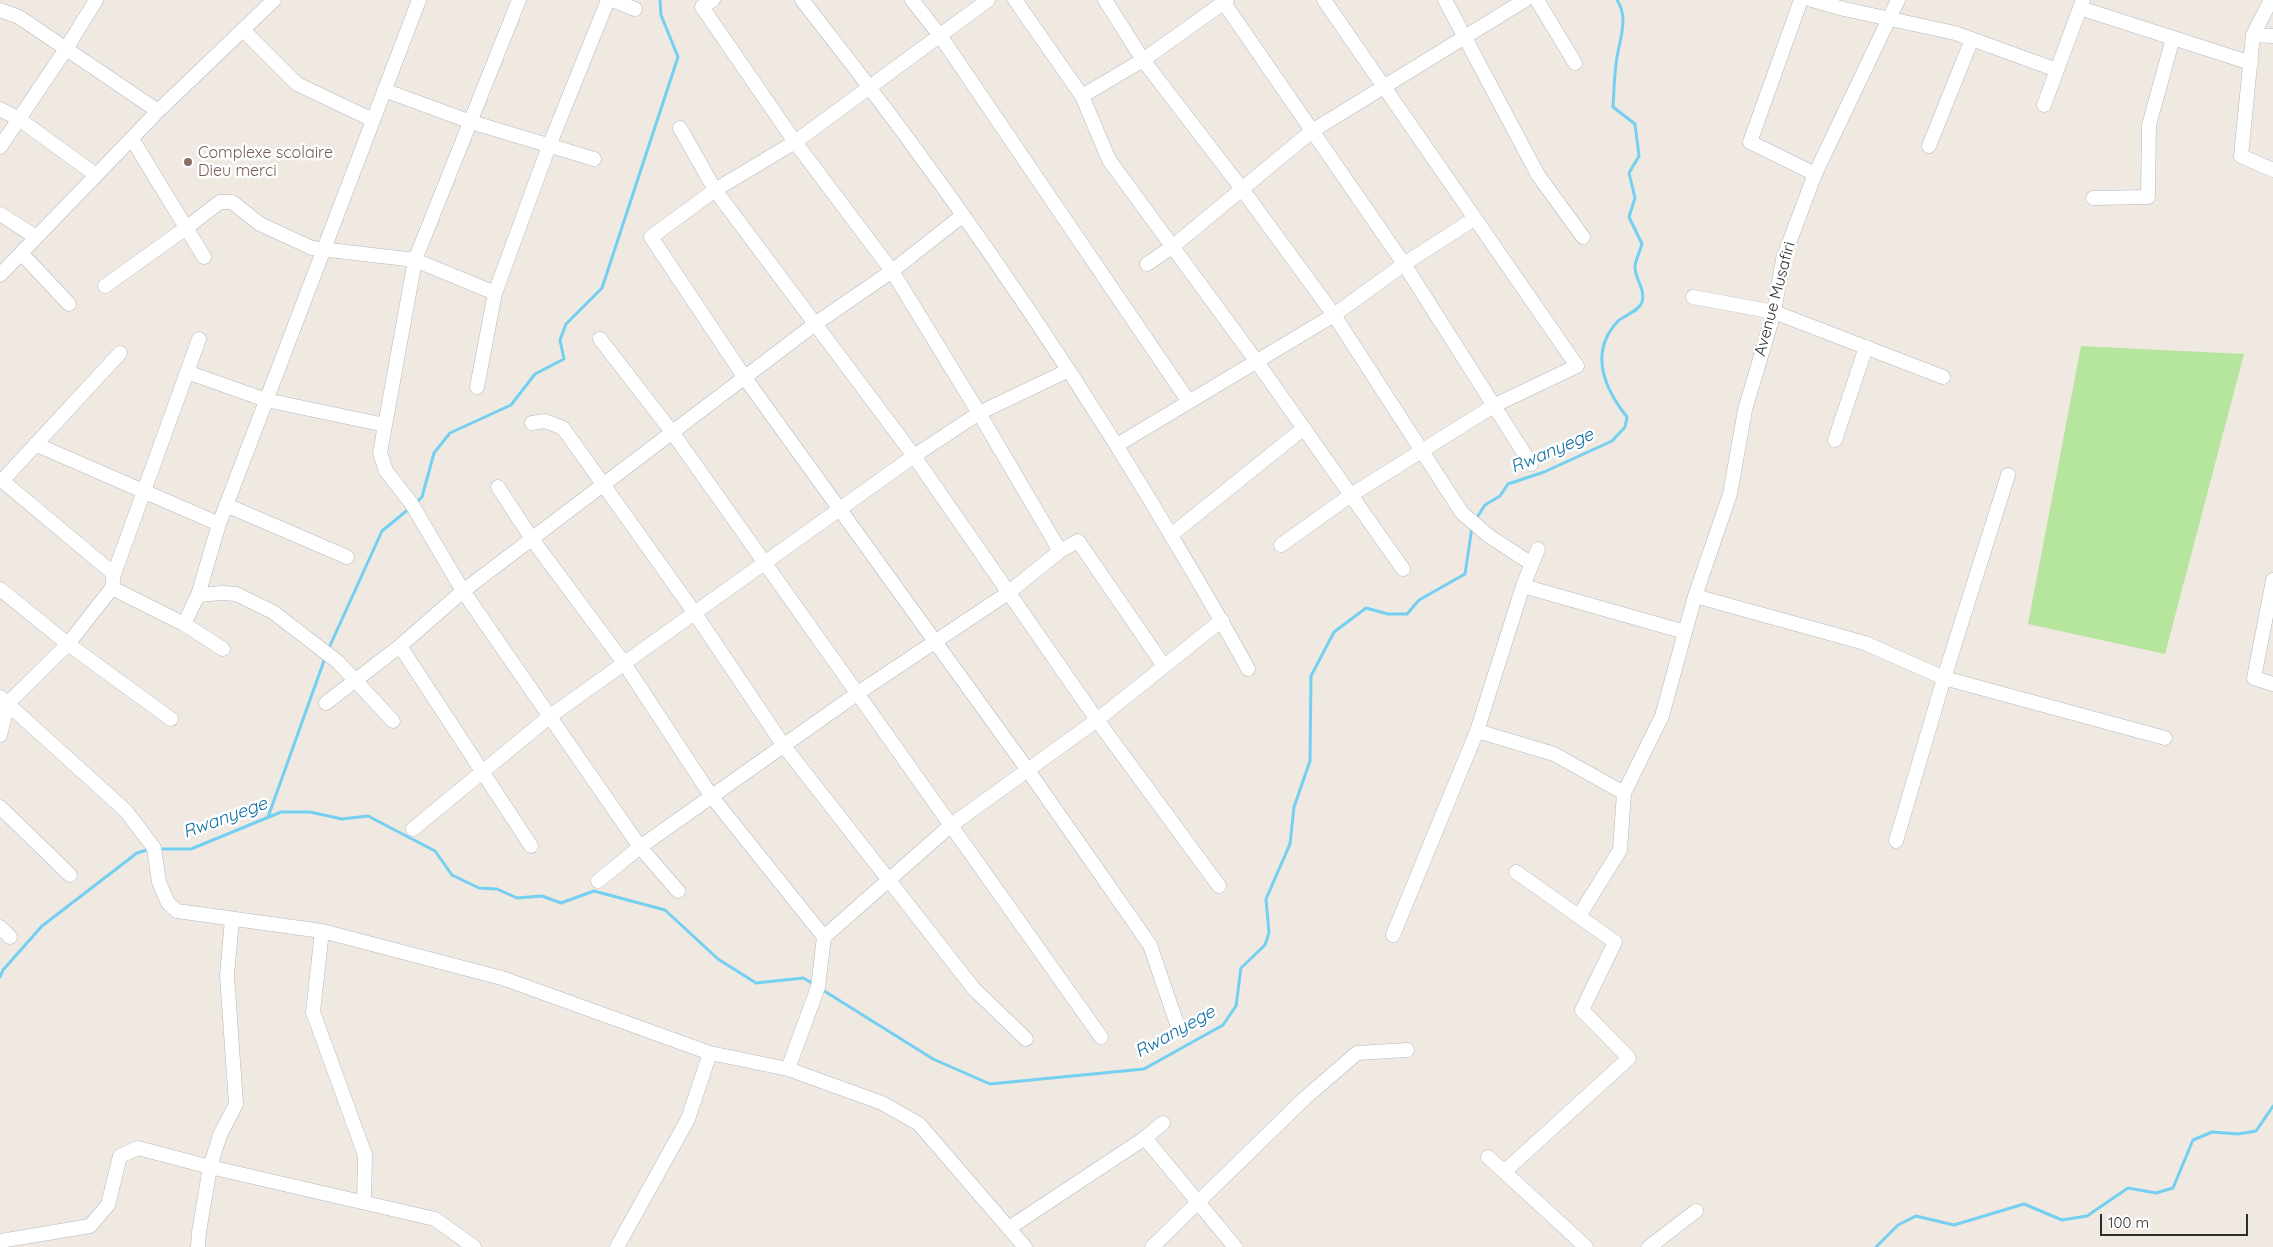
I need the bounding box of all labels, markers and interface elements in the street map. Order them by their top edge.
place label: Complexe scolaire Dieu merci [198,143,333,181]
marker: Complexe scolaire Dieu merci [182,156,194,168]
street label: Avenue Musafiri [1751,240,1799,358]
water label: Rwanyege [1507,424,1597,478]
water label: Rwanyege [180,793,270,843]
water label: Rwanyege [1131,1001,1219,1063]
scale bar [2103,1204,2250,1236]
text: 100 m [2108,1213,2149,1232]

